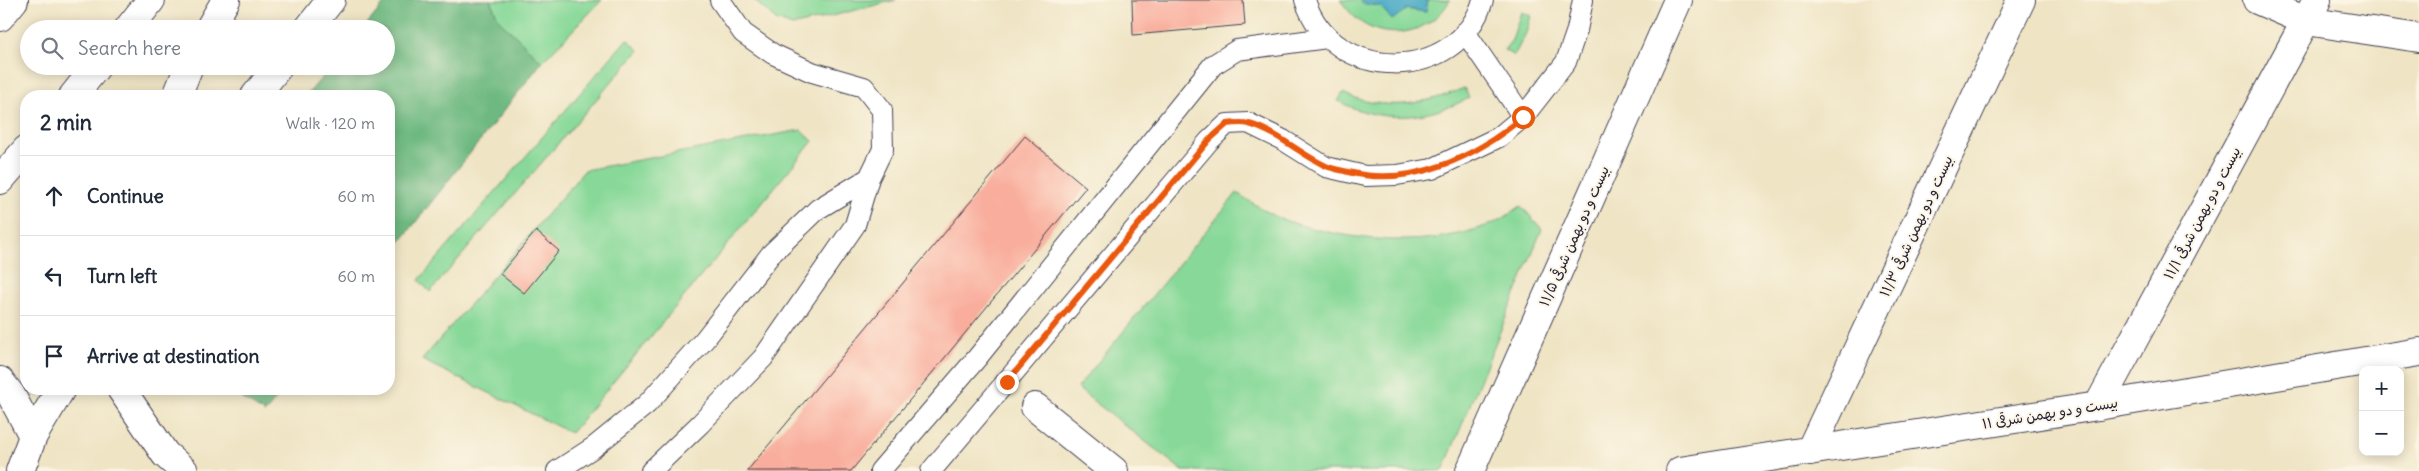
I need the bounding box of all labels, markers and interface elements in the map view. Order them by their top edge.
search box [20,20,395,75]
icon: search [38,34,66,62]
text: Search here [78,36,181,60]
route start [1512,106,1535,129]
text: 2 min [40,109,92,136]
text: Walk · 120 m [285,113,375,133]
street label: بیست و دو بهمن شرقی ۱۱/۱ [2159,144,2245,282]
street label: بیست و دو بهمن شرقی ۱۱/۳ [1875,153,1957,299]
street label: بیست و دو بهمن شرقی ۱۱/۵ [1535,163,1613,309]
icon: ahead [40,182,68,210]
text: Continue [87,184,164,208]
text: 60 m [337,186,375,206]
icon: left [40,262,68,290]
text: Turn left [87,264,157,288]
text: 60 m [337,266,375,286]
icon: arrive [40,342,68,370]
text: Arrive at destination [87,344,260,368]
map controls [2359,366,2404,456]
button: + [2359,366,2404,411]
route end [996,371,1019,394]
street label: بیست و دو بهمن شرقی ۱۱ [1981,393,2119,433]
button: − [2359,411,2404,456]

